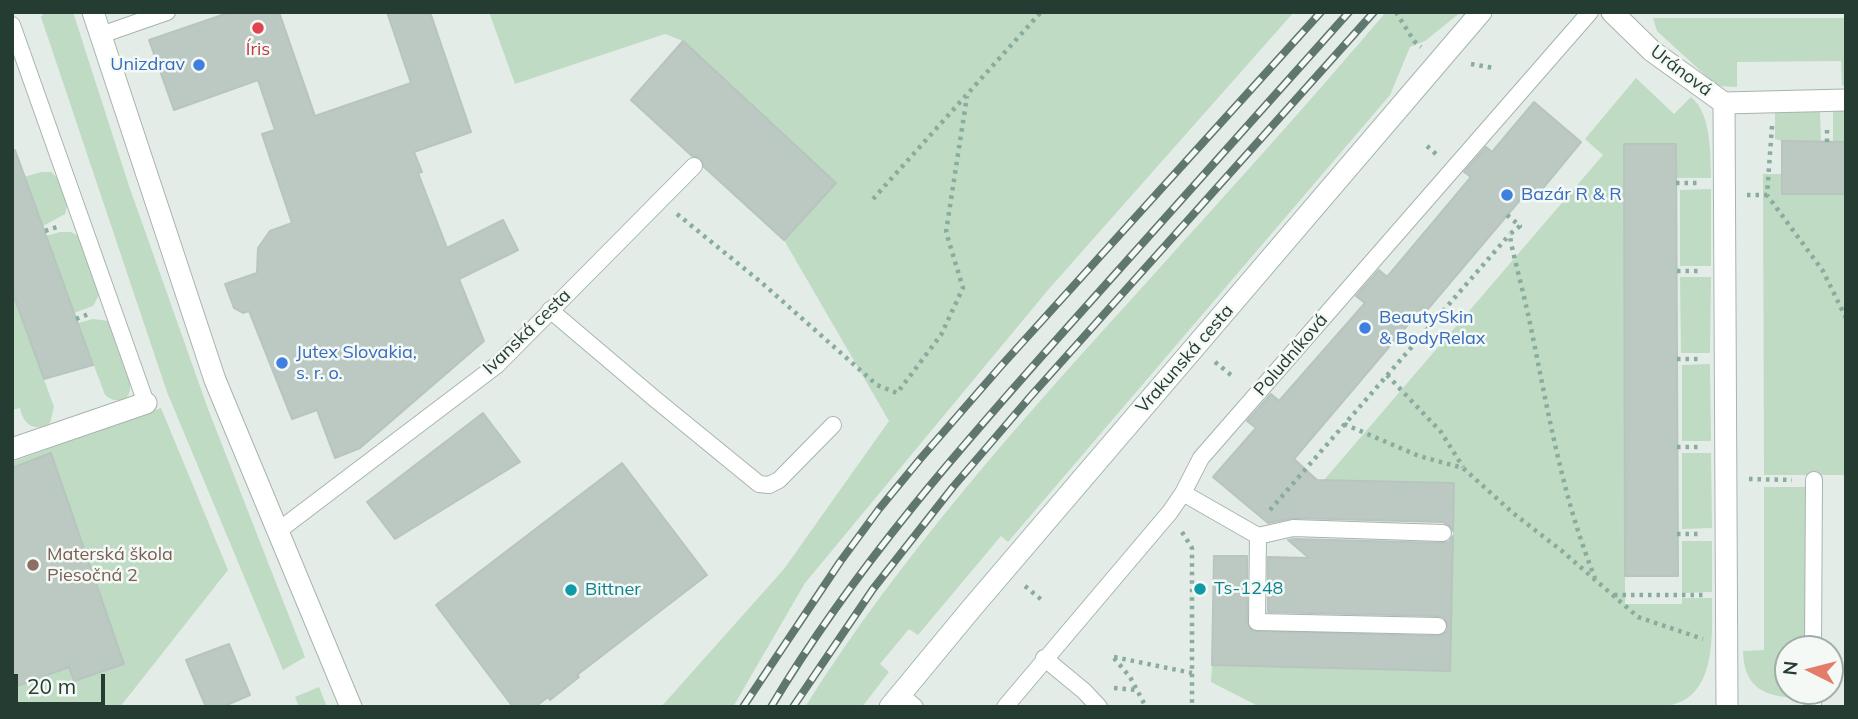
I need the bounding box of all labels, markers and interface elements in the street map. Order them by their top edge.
marker: Íris [250,20,266,36]
place label: Íris [246,39,270,61]
street label: Uránová [1646,41,1716,101]
place label: Unizdrav [110,54,185,76]
marker: Unizdrav [191,57,207,73]
place label: Bazár R & R [1521,184,1622,206]
marker: Bazár R & R [1499,187,1515,203]
street label: Ivanská cesta [479,285,575,379]
street label: Vrakunská cesta [1132,300,1238,418]
place label: BeautySkin & BodyRelax [1379,307,1485,350]
street label: Poludníková [1250,310,1332,400]
marker: BeautySkin & BodyRelax [1357,320,1373,336]
place label: Jutex Slovakia, s. r. o. [296,342,417,384]
marker: Jutex Slovakia, s. r. o. [274,355,290,371]
place label: Materská škola Piesočná 2 [47,544,173,586]
marker: Materská škola Piesočná 2 [25,557,41,573]
place label: Ts-1248 [1214,578,1283,600]
place label: Bittner [585,579,641,601]
marker: Ts-1248 [1192,581,1208,597]
marker: Bittner [563,582,579,598]
north arrow [1774,635,1844,705]
scale bar [18,660,108,704]
text: N [1777,660,1803,676]
text: 20 m [27,673,76,699]

